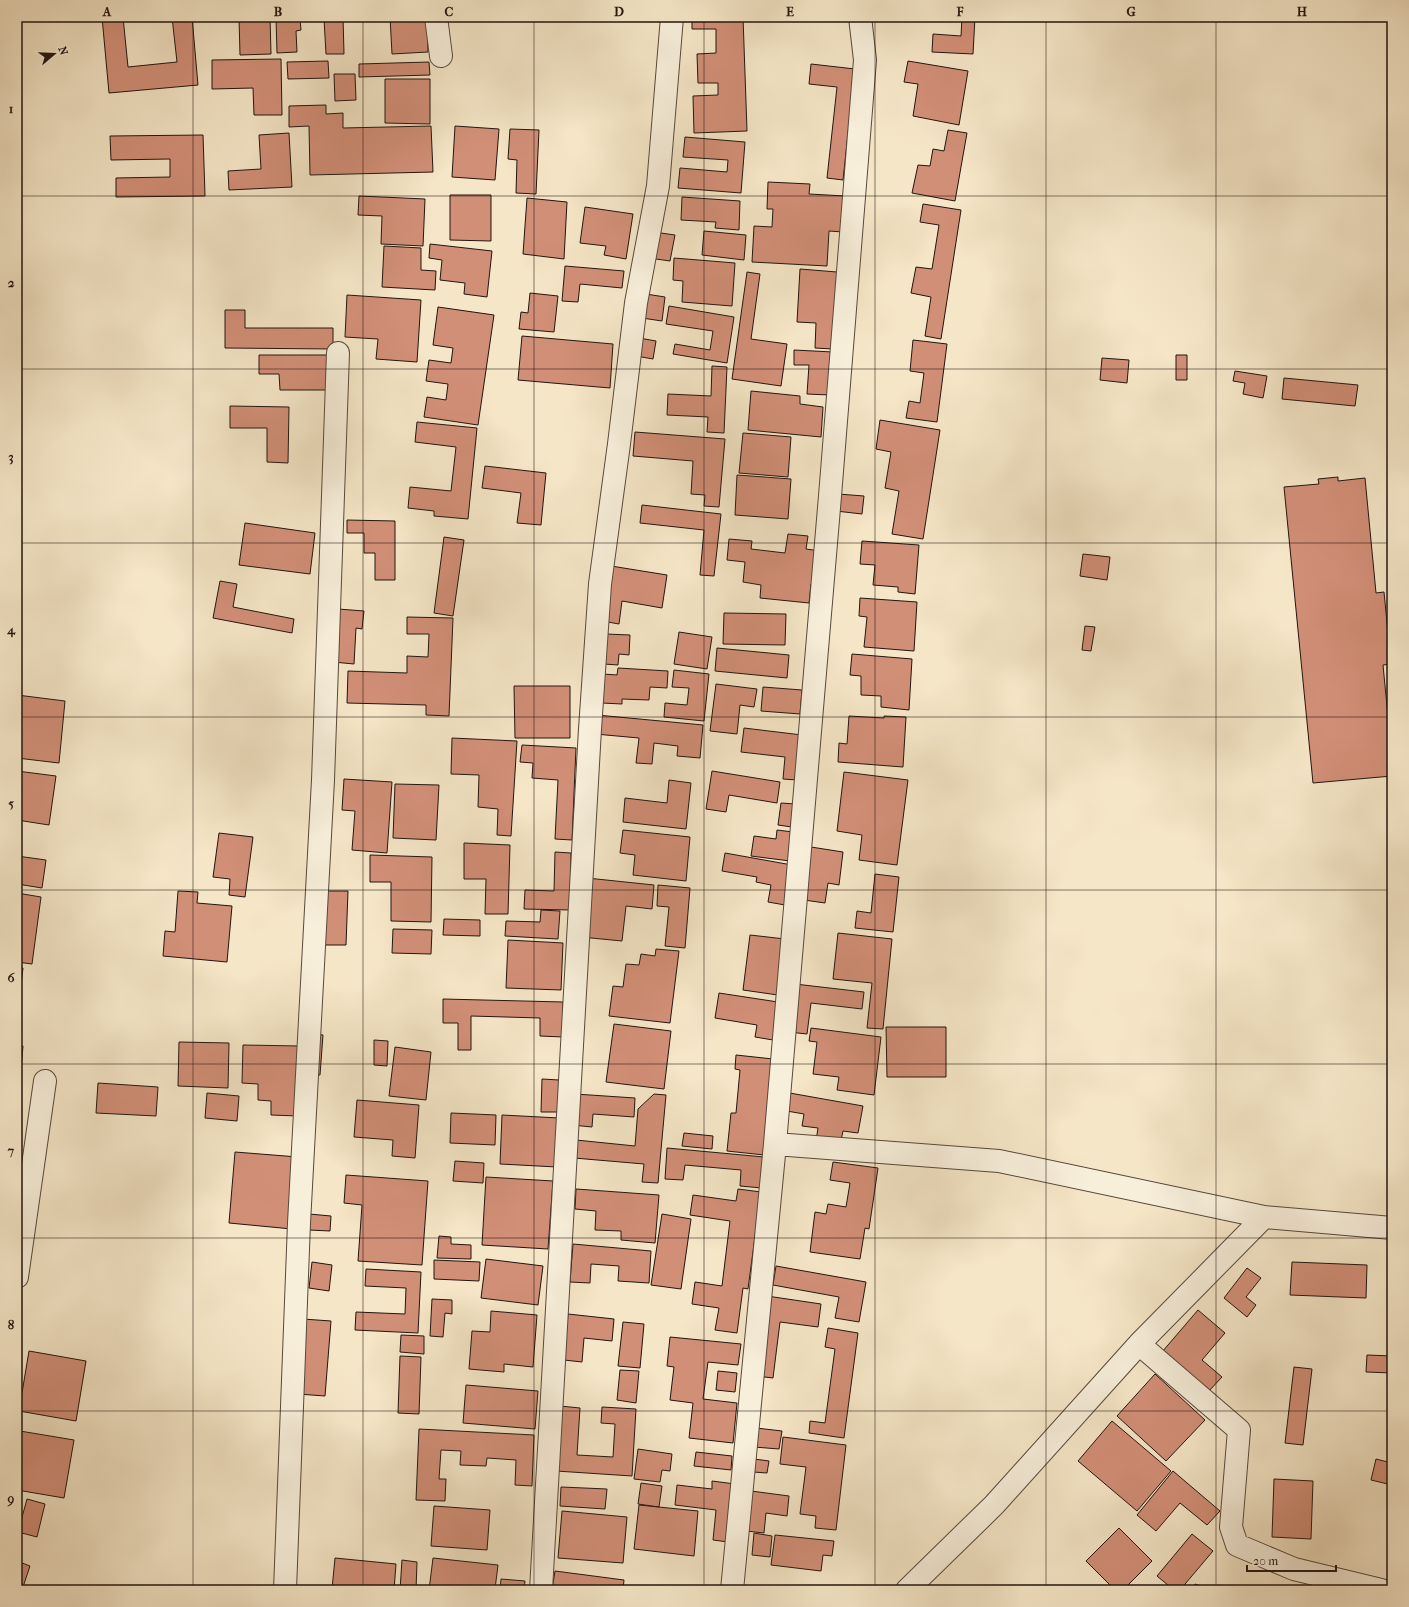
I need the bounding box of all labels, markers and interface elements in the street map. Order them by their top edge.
text: A [102,4,112,19]
text: B [274,4,283,19]
text: C [445,4,454,19]
text: D [614,4,624,19]
text: E [786,4,794,19]
text: F [956,4,964,19]
text: G [1126,4,1136,19]
text: H [1297,4,1308,19]
north arrow [34,34,74,74]
text: N [55,45,71,58]
text: 1 [9,101,14,116]
text: 2 [8,275,15,290]
text: 3 [8,449,14,465]
text: 4 [6,622,16,638]
text: 5 [8,796,14,811]
text: 6 [7,970,15,985]
text: 7 [7,1143,15,1158]
text: 8 [8,1317,15,1332]
text: 9 [7,1491,15,1507]
scale bar [1247,1547,1336,1573]
text: 20 m [1253,1554,1278,1568]

